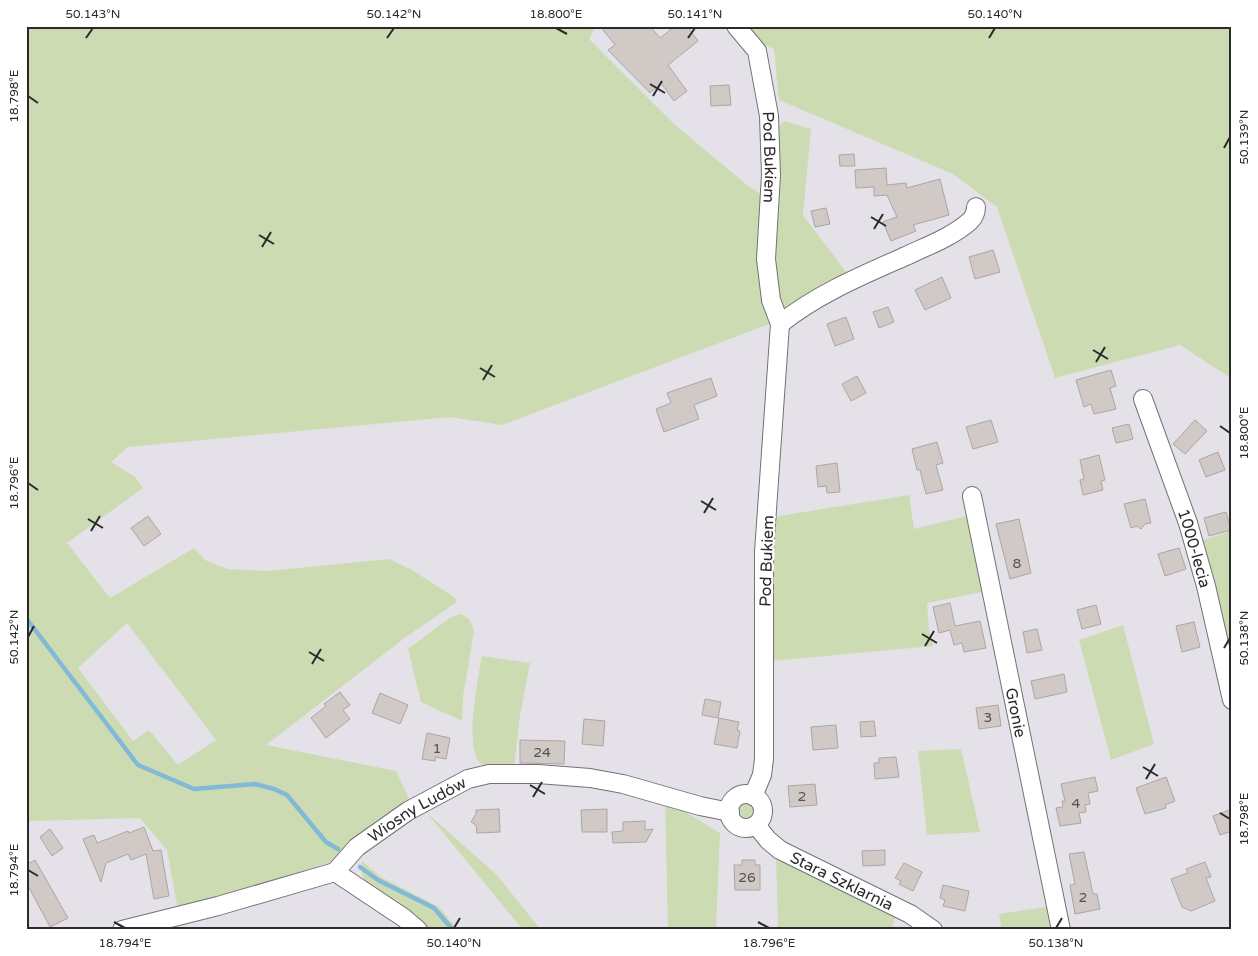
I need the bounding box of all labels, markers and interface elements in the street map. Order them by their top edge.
text: 50.143°N [66,7,120,21]
text: 50.142°N [367,7,421,21]
text: 18.800°E [530,7,583,21]
text: 50.141°N [668,7,722,21]
text: 50.140°N [968,7,1022,21]
text: 18.798°E [7,69,21,122]
text: 50.139°N [1237,110,1251,164]
street label: Pod Bukiem [758,111,780,204]
text: 18.800°E [1237,406,1251,459]
text: 18.796°E [7,456,21,509]
street label: 1000-lecia [1173,506,1215,590]
street label: Pod Bukiem [755,515,779,607]
house number: 8 [1013,555,1022,572]
text: 50.142°N [7,610,21,664]
text: 50.138°N [1237,611,1251,665]
street label: Gronie [1001,686,1030,739]
house number: 3 [984,709,992,726]
house number: 1 [433,740,441,757]
house number: 24 [533,744,551,761]
street label: Wiosny Ludów [364,773,470,847]
house number: 2 [798,788,806,805]
text: 18.798°E [1237,792,1251,845]
house number: 4 [1072,795,1081,812]
text: 18.794°E [7,843,21,896]
street label: Stara Szklarnia [787,848,896,915]
house number: 26 [738,869,756,886]
house number: 2 [1079,889,1087,906]
text: 18.794°E [99,936,152,950]
text: 50.140°N [427,936,481,950]
text: 18.796°E [743,936,796,950]
text: 50.138°N [1029,936,1083,950]

